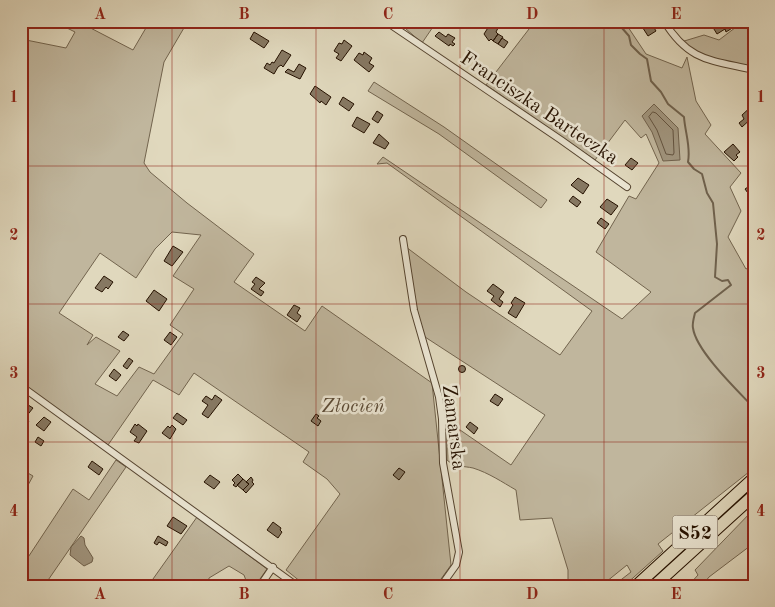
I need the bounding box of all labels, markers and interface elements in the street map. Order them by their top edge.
text: A [94,7,106,23]
text: B [238,7,250,23]
text: C [383,7,393,23]
text: D [526,7,538,23]
text: E [670,7,682,23]
street label: Franciszka Barteczka [456,48,622,169]
text: 1 [9,90,19,106]
text: 1 [756,90,766,106]
text: 2 [9,228,19,244]
text: 2 [756,228,766,244]
text: 3 [9,366,19,382]
text: 3 [756,366,766,382]
street label: Zamarska [438,383,468,471]
park label: Złocień [321,397,385,417]
text: 4 [9,504,19,520]
text: 4 [756,504,766,520]
road number: S52 [672,516,718,548]
text: A [94,587,106,603]
text: B [238,587,250,603]
text: C [383,587,393,603]
text: D [526,587,538,603]
text: E [670,587,682,603]

